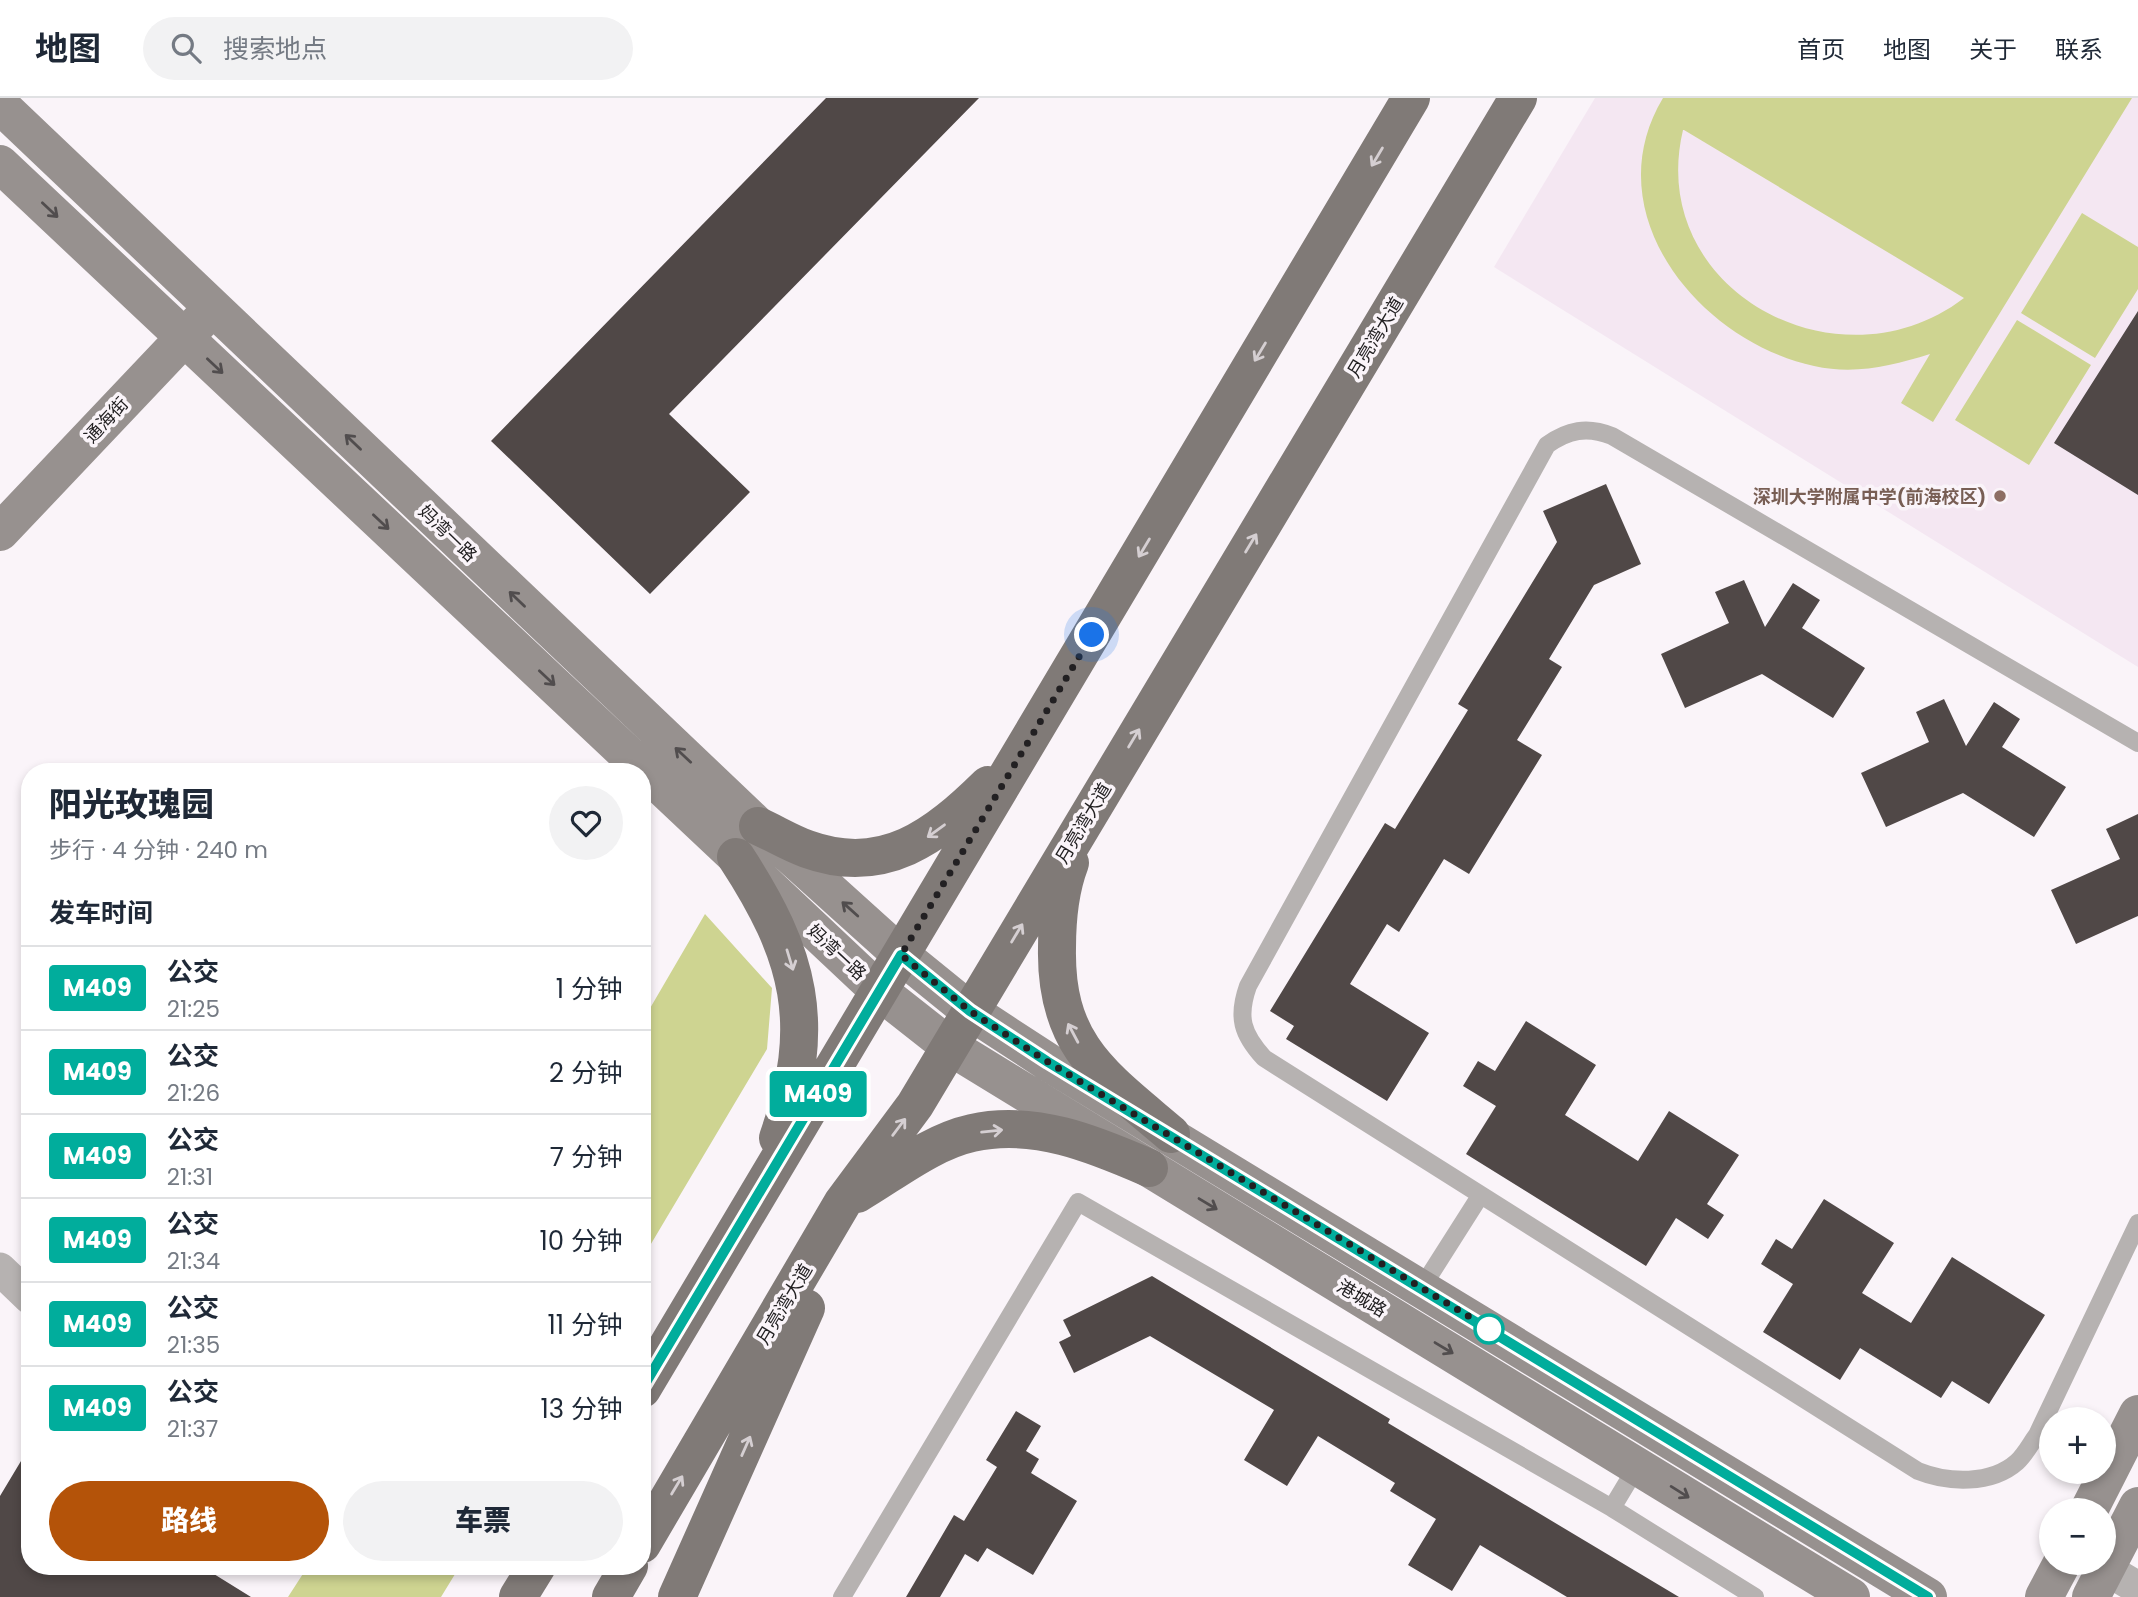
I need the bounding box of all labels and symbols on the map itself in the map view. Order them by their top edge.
one-way arrow [1369,146,1383,166]
one-way arrow [41,202,58,219]
street label: 月亮湾大道 [1341,292,1409,382]
one-way arrow [1253,342,1267,362]
one-way arrow [206,358,223,375]
street label: 通海街 [78,392,134,448]
one-way arrow [344,434,361,451]
place label: 深圳大学附属中学(前海校区) [1753,484,1986,509]
marker: 深圳大学附属中学(前海校区) [1992,488,2008,504]
street label: 妈湾一路 [413,499,483,567]
one-way arrow [372,514,389,531]
one-way arrow [1244,533,1258,553]
one-way arrow [1136,537,1150,557]
one-way arrow [509,591,526,608]
your location [1074,617,1109,652]
one-way arrow [538,670,556,686]
one-way arrow [1127,728,1141,748]
one-way arrow [675,747,692,764]
street label: 月亮湾大道 [1049,778,1117,868]
one-way arrow [927,823,946,838]
one-way arrow [841,901,859,917]
street label: 妈湾一路 [802,918,872,986]
one-way arrow [1010,923,1024,943]
one-way arrow [784,949,797,971]
one-way arrow [1066,1023,1079,1044]
line badge: M409 [769,1071,867,1117]
one-way arrow [891,1119,906,1137]
one-way arrow [980,1124,1003,1137]
one-way arrow [1197,1197,1217,1211]
street label: 月亮湾大道 [750,1259,818,1349]
street label: 港城路 [1332,1273,1392,1323]
unlabelled marker [1474,1314,1504,1344]
one-way arrow [1433,1341,1453,1355]
one-way arrow [740,1435,753,1457]
one-way arrow [670,1476,684,1496]
one-way arrow [1669,1485,1689,1499]

